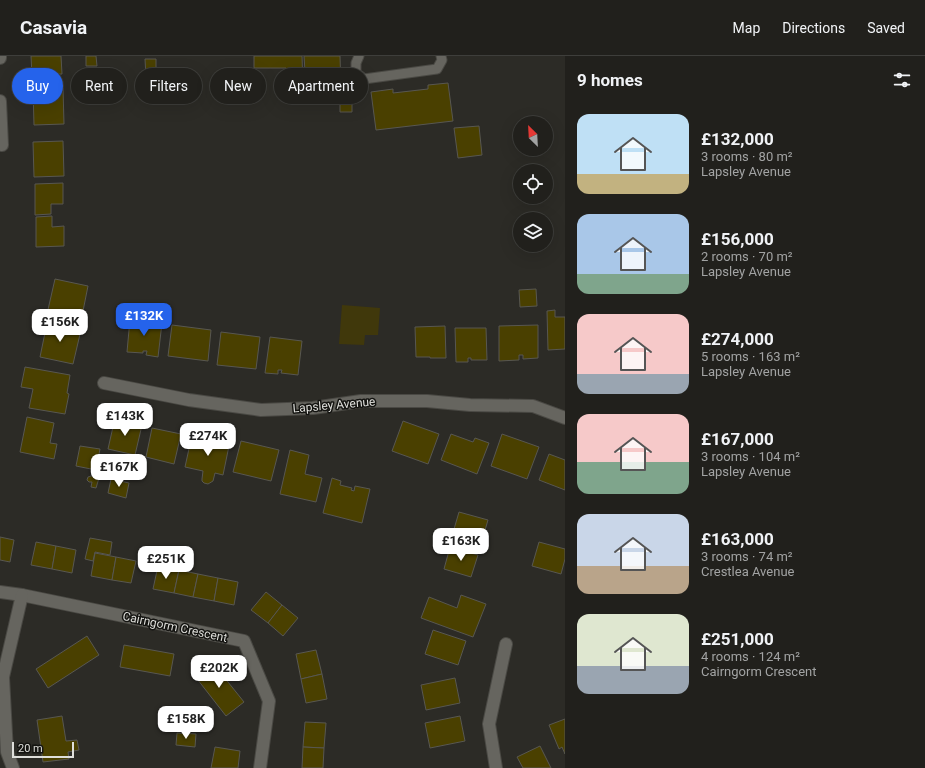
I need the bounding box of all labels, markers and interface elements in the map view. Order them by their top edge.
text: Casavia [20,16,87,39]
text: Map [733,20,760,36]
text: Directions [782,20,845,36]
text: Saved [867,20,905,36]
chip: Buy [12,68,63,104]
chip: Rent [71,68,127,104]
chip: Filters [135,68,202,104]
chip: New [210,68,266,104]
chip: Apartment [274,68,368,104]
icon: filters [891,69,913,91]
text: 9 homes [577,70,643,90]
north arrow [513,116,553,156]
map controls [513,116,553,252]
text: £132,000 [701,129,774,149]
icon: home [609,130,657,178]
text: 3 rooms · 80 m² [701,149,793,164]
button: locate [513,164,553,204]
text: Lapsley Avenue [701,164,791,179]
button: layers [513,212,553,252]
text: £156,000 [701,229,774,249]
icon: home [609,230,657,278]
text: 2 rooms · 70 m² [701,249,793,264]
text: Lapsley Avenue [701,264,791,279]
pin: £132K [116,303,172,337]
text: £132K [125,308,163,323]
pin: £156K [32,309,88,343]
text: £156K [41,314,79,329]
text: £274,000 [701,329,774,349]
icon: home [609,330,657,378]
text: 5 rooms · 163 m² [701,349,800,364]
text: Lapsley Avenue [701,364,791,379]
street label: Lapsley Avenue [292,394,376,416]
pin: £143K [97,403,153,437]
text: £143K [106,408,144,423]
pin: £274K [180,423,236,457]
text: £274K [189,428,227,443]
text: £167,000 [701,429,774,449]
icon: home [609,430,657,478]
text: 3 rooms · 104 m² [701,449,800,464]
pin: £167K [91,454,147,488]
text: £167K [100,459,138,474]
text: Lapsley Avenue [701,464,791,479]
pin: £163K [433,528,489,562]
text: £163,000 [701,529,774,549]
icon: home [609,530,657,578]
text: £163K [442,533,480,548]
pin: £251K [138,546,194,580]
text: 3 rooms · 74 m² [701,549,793,564]
text: £251K [147,551,185,566]
text: Crestlea Avenue [701,564,794,579]
street label: Cairngorm Crescent [121,609,229,645]
text: £251,000 [701,629,774,649]
icon: home [609,630,657,678]
text: 4 rooms · 124 m² [701,649,800,664]
pin: £202K [191,655,247,689]
text: £202K [200,660,238,675]
text: Cairngorm Crescent [701,664,817,679]
pin: £158K [158,706,214,740]
text: £158K [167,711,205,726]
scale bar [12,740,74,759]
text: 20 m [18,742,43,755]

